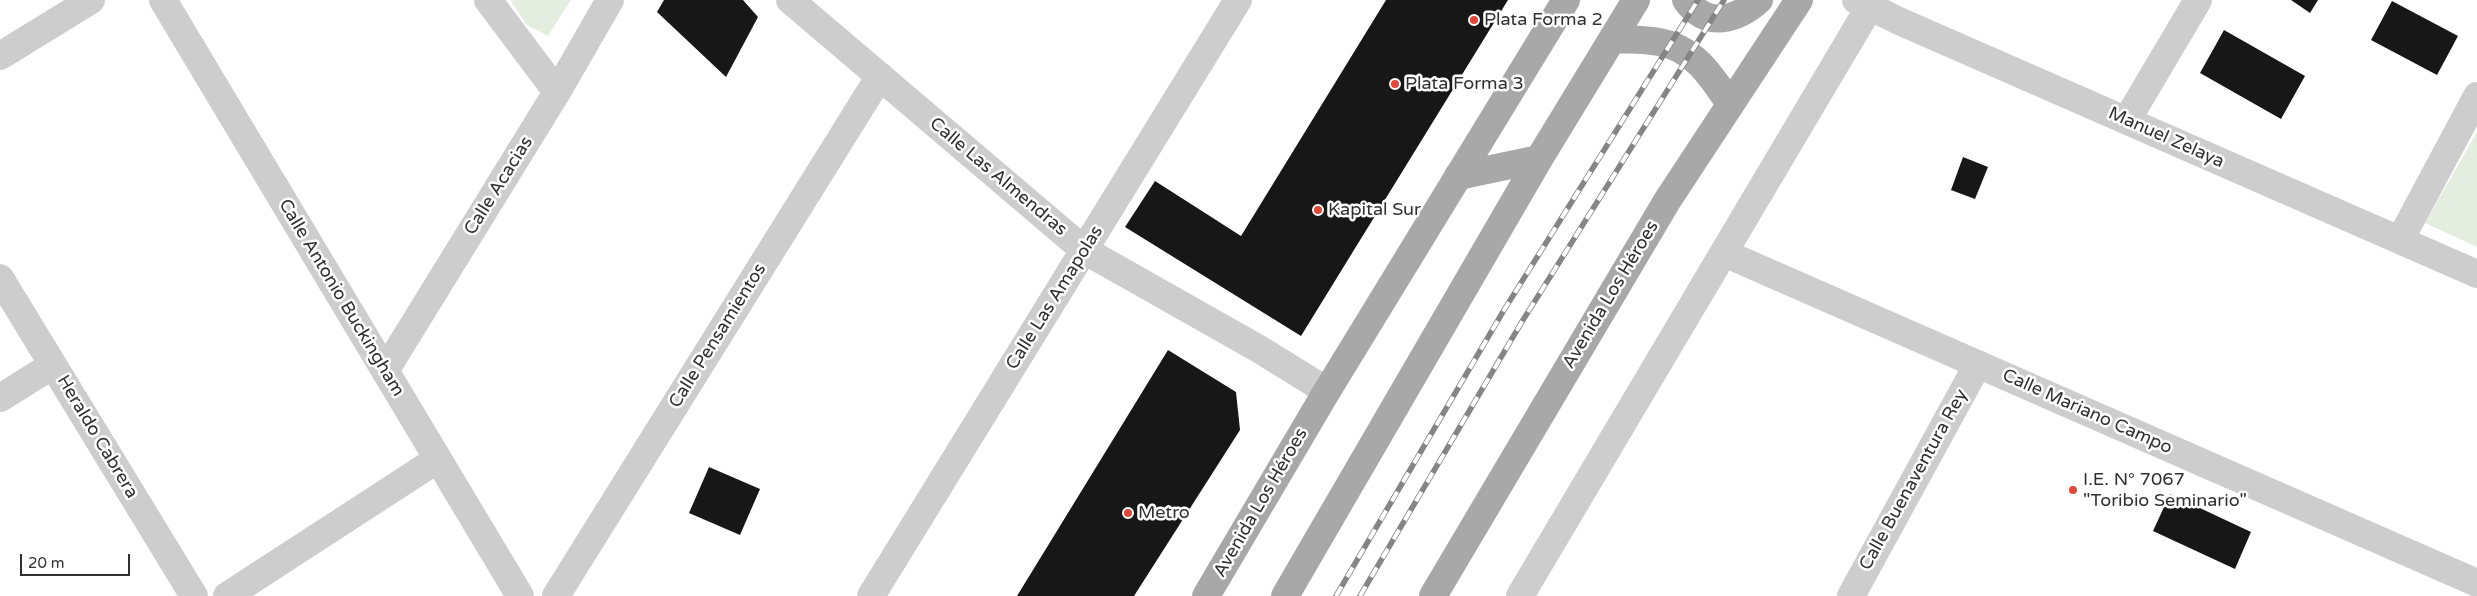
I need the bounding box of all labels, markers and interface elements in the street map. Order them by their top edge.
place label: Plata Forma 2 [1484,9,1603,31]
marker: Plata Forma 2 [1468,14,1480,26]
place label: Plata Forma 3 [1405,73,1524,95]
marker: Plata Forma 3 [1389,78,1401,90]
street label: Manuel Zelaya [2105,103,2227,173]
street label: Calle Las Almendras [925,113,1071,241]
street label: Calle Acacias [460,133,538,239]
street label: Calle Antonio Buckingham [273,195,409,401]
place label: Kapital Sur [1328,199,1421,221]
marker: Kapital Sur [1312,204,1324,216]
street label: Avenida Los Héroes [1558,217,1664,373]
street label: Calle Las Amapolas [1002,222,1108,374]
street label: Calle Pensamientos [665,260,771,412]
street label: Calle Mariano Campo [1999,365,2175,459]
street label: Heraldo Cabrera [52,372,142,502]
street label: Calle Buenaventura Rey [1855,386,1973,574]
street label: Avenida Los Héroes [1210,425,1312,581]
place label: I.E. N° 7067 "Toribio Seminario" [2083,469,2247,512]
marker: I.E. N° 7067 "Toribio Seminario" [2067,484,2079,496]
place label: Metro [1138,502,1190,524]
marker: Metro [1122,507,1134,519]
scale bar [22,544,132,576]
text: 20 m [28,554,65,572]

